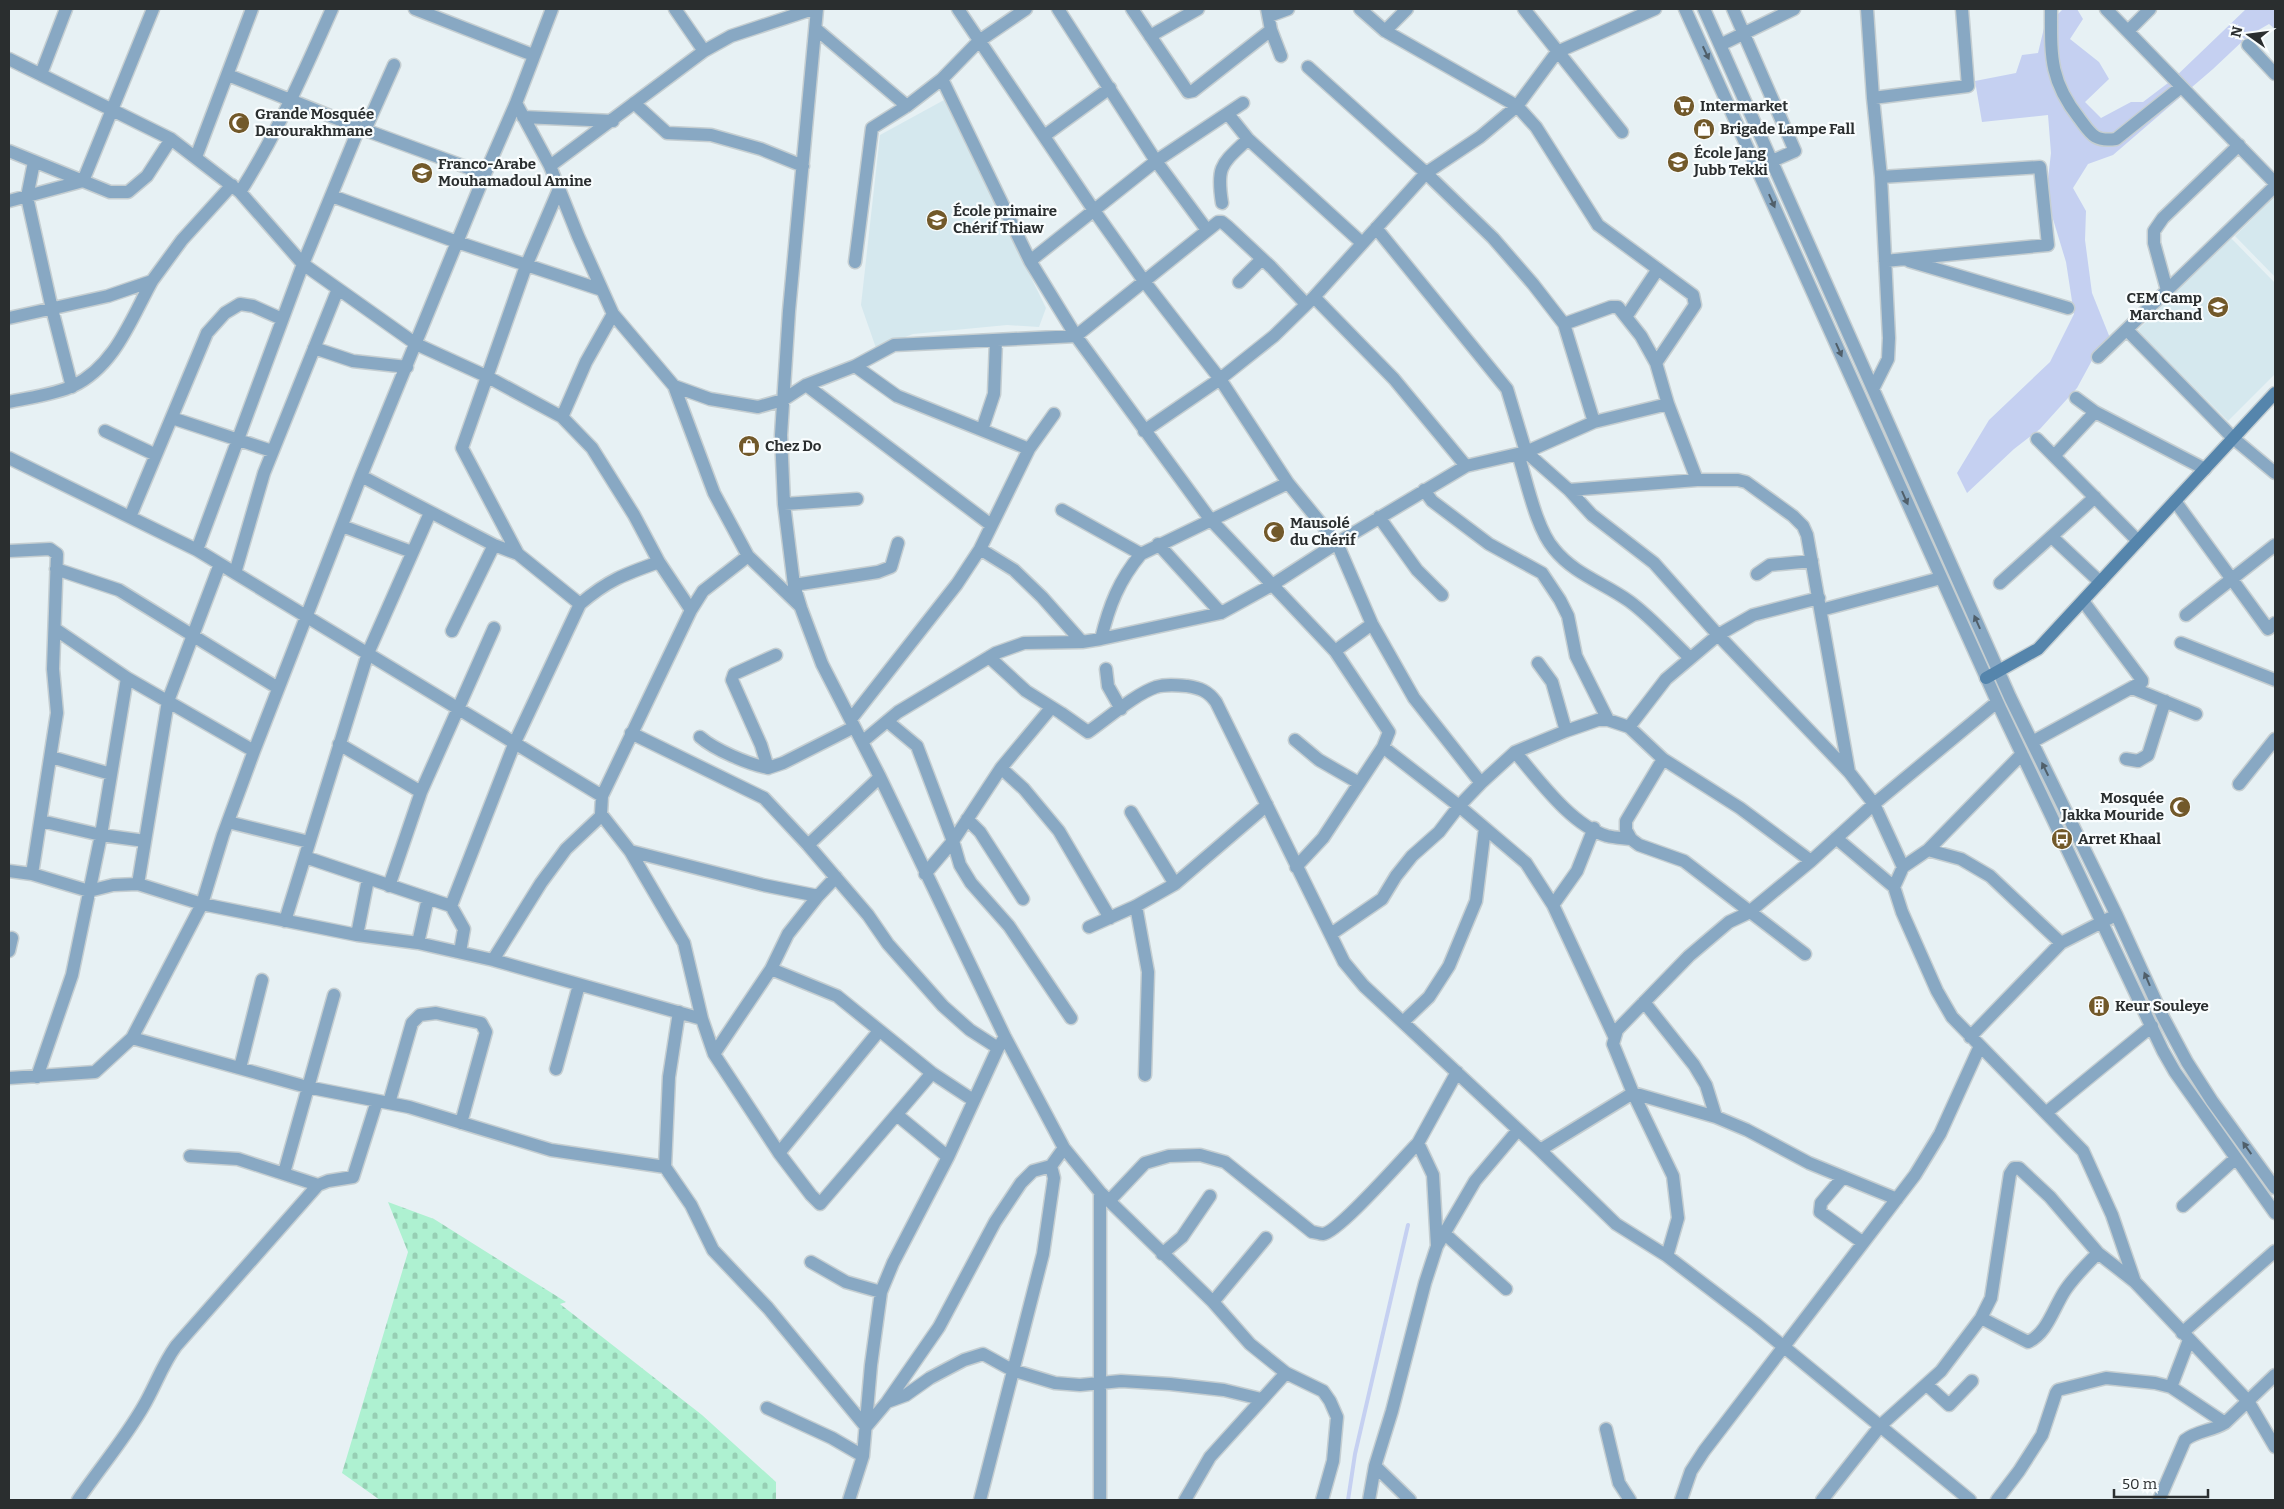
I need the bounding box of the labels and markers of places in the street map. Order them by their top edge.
supermarket icon: Intermarket [1672,94,1696,118]
place label: Intermarket [1700,97,1788,115]
place label: Grande Mosquée Darourakhmane [255,105,374,140]
mosque icon: Grande Mosquée Darourakhmane [227,111,251,135]
shop icon: Brigade Lampe Fall [1692,117,1716,141]
place label: Brigade Lampe Fall [1720,120,1855,138]
place label: École Jang Jubb Tekki [1693,144,1768,179]
school or university icon: École Jang Jubb Tekki [1666,150,1690,174]
place label: Franco-Arabe Mouhamadoul Amine [438,155,592,190]
school or university icon: Franco-Arabe Mouhamadoul Amine [410,161,434,185]
place label: École primaire Chérif Thiaw [953,202,1057,237]
school or university icon: École primaire Chérif Thiaw [925,208,949,232]
place label: CEM Camp Marchand [2127,289,2202,324]
school or university icon: CEM Camp Marchand [2206,295,2230,319]
shop icon: Chez Do [737,434,761,458]
place label: Chez Do [765,437,822,455]
place label: Mausolé du Chérif [1290,514,1357,549]
mosque icon: Mausolé du Chérif [1262,520,1286,544]
place label: Mosquée Jakka Mouride [2061,789,2164,824]
mosque icon: Mosquée Jakka Mouride [2168,795,2192,819]
bus stop icon: Arret Khaal [2050,827,2074,851]
place label: Arret Khaal [2078,830,2161,848]
building icon: Keur Souleye [2087,994,2111,1018]
place label: Keur Souleye [2115,997,2209,1015]

